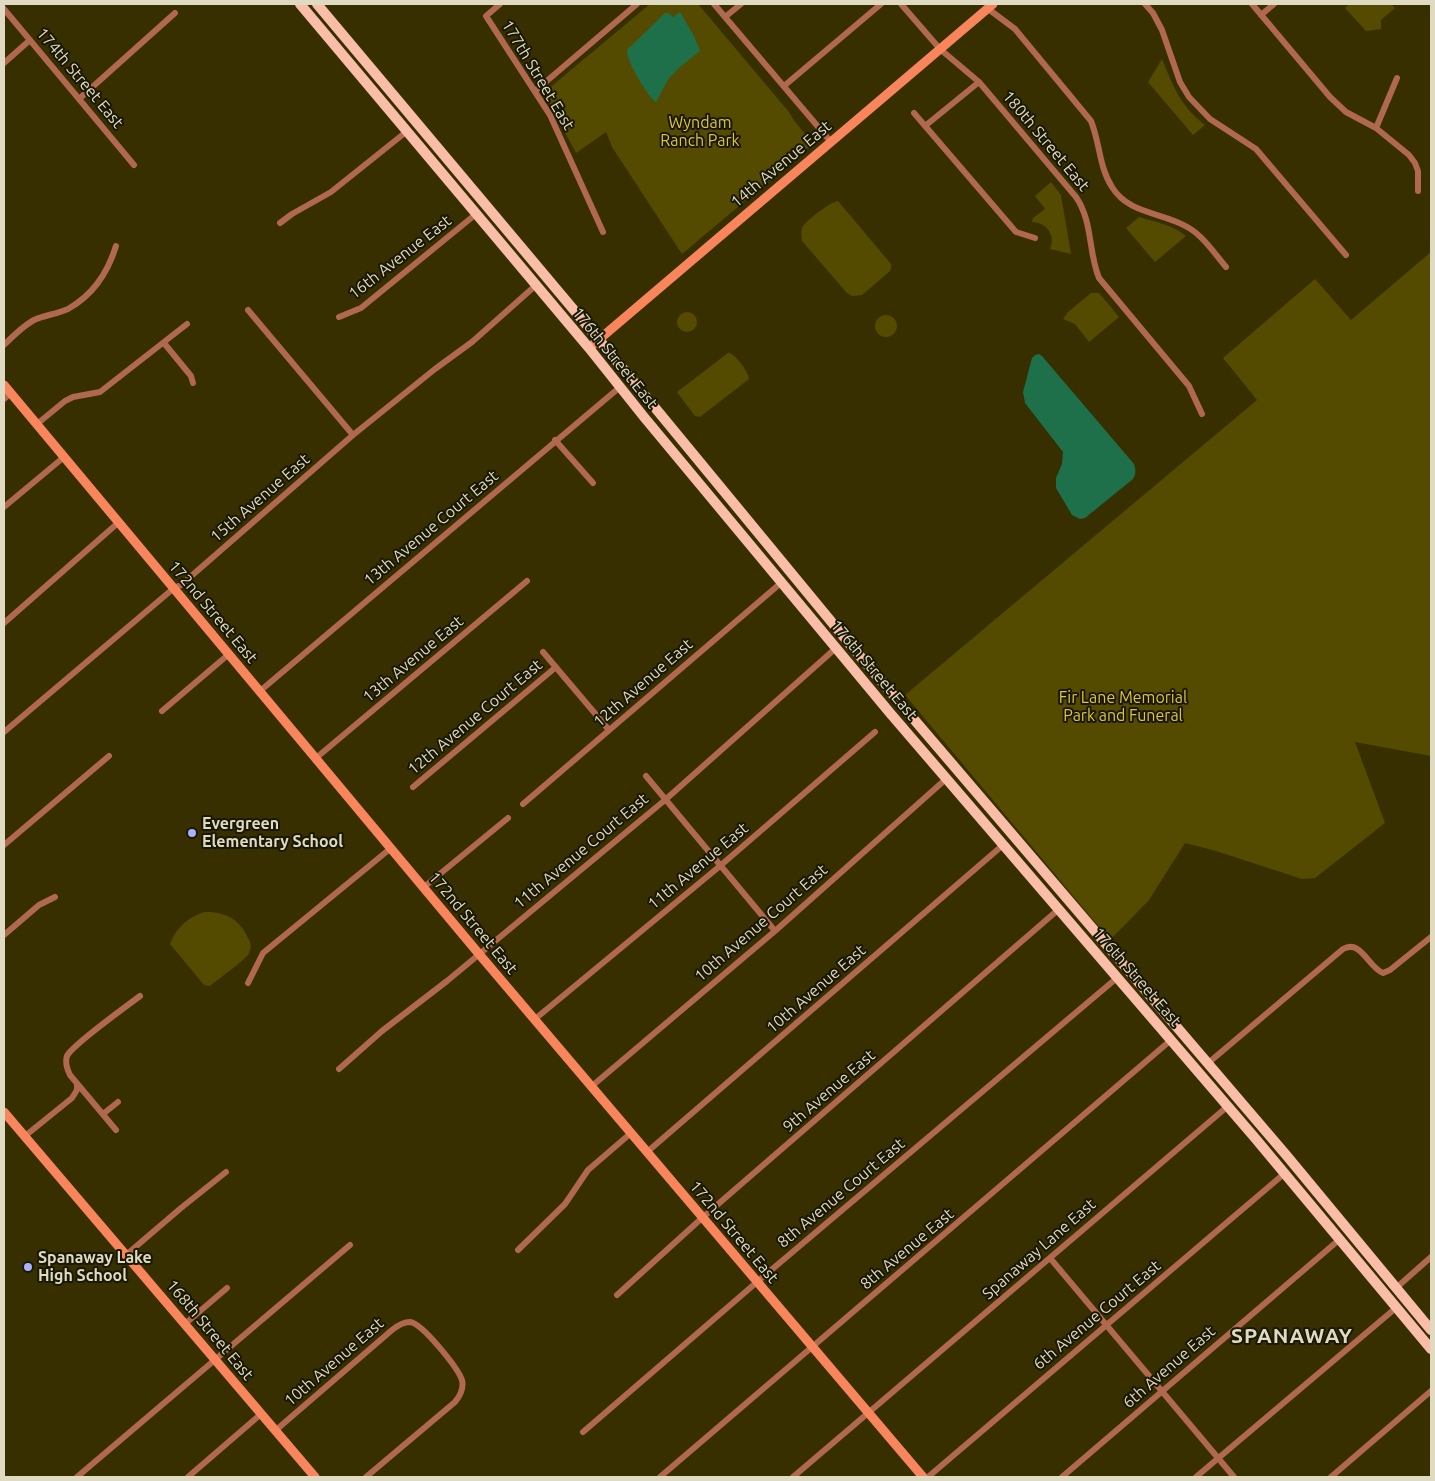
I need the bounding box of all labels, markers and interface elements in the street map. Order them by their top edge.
street label: 177th Street East [498,17,578,133]
street label: 174th Street East [33,24,127,132]
street label: 180th Street East [999,87,1093,195]
park label: Wyndam Ranch Park [660,113,740,151]
street label: 14th Avenue East [727,116,835,212]
street label: 16th Avenue East [345,211,455,303]
street label: 176th Street East [568,303,662,413]
street label: 15th Avenue East [206,450,314,546]
street label: 13th Avenue Court East [360,466,502,590]
street label: 172nd Street East [165,557,261,667]
street label: 13th Avenue East [359,611,467,707]
street label: 176th Street East [827,616,921,724]
street label: 12th Avenue East [589,635,697,731]
street label: 12th Avenue Court East [404,655,546,779]
park label: Fir Lane Memorial Park and Funeral [1059,688,1187,726]
street label: 11th Avenue Court East [510,789,652,913]
place label: Evergreen Elementary School [202,814,343,852]
street label: 11th Avenue East [644,818,752,914]
marker: Evergreen Elementary School [186,827,198,839]
street label: 10th Avenue Court East [691,860,831,986]
street label: 172nd Street East [425,868,521,978]
street label: 176th Street East [1089,924,1185,1030]
street label: 10th Avenue East [762,941,870,1037]
street label: 9th Avenue East [779,1046,879,1136]
street label: 8th Avenue Court East [773,1134,909,1252]
street label: 172nd Street East [686,1177,782,1287]
street label: Spanaway Lane East [978,1195,1100,1303]
street label: 8th Avenue East [856,1204,958,1294]
place label: Spanaway Lake High School [38,1248,152,1286]
street label: 6th Avenue Court East [1029,1256,1165,1374]
marker: Spanaway Lake High School [22,1261,34,1273]
street label: 168th Street East [163,1276,257,1384]
street label: 10th Avenue East [280,1314,388,1410]
street label: 6th Avenue East [1119,1322,1219,1412]
district label: SPANAWAY [1230,1323,1354,1349]

